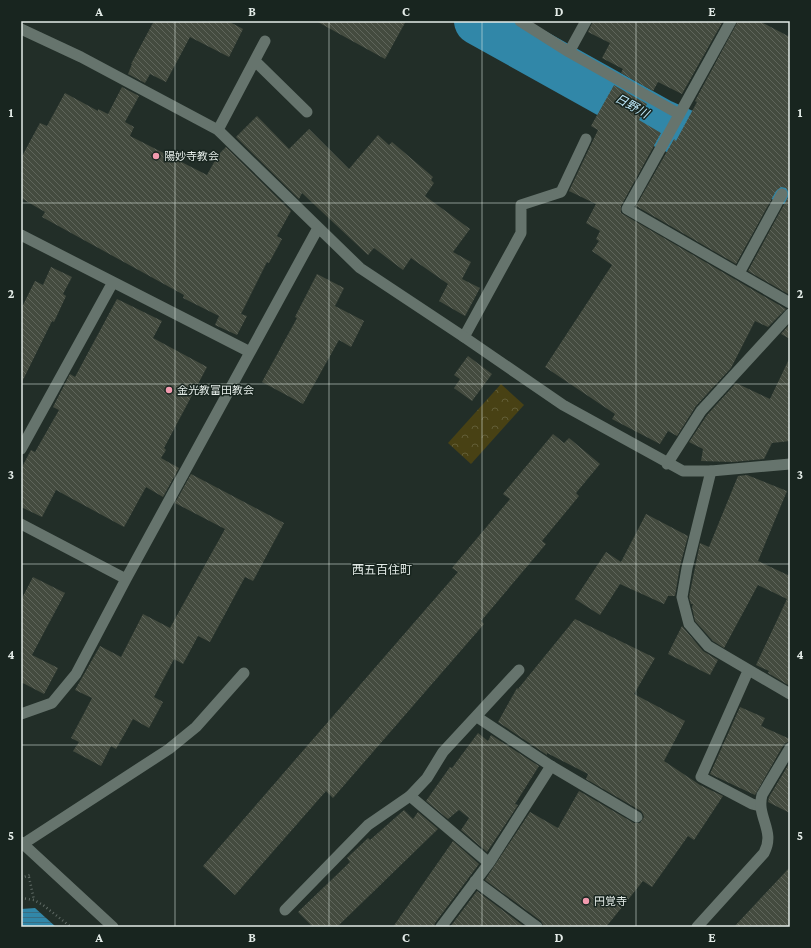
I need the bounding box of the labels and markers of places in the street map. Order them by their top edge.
place label: 陽妙寺教会 [164,150,219,162]
marker: 陽妙寺教会 [151,151,161,161]
place label: 金光教富田教会 [177,384,254,396]
marker: 金光教富田教会 [164,385,174,395]
place label: 円覚寺 [594,895,627,907]
marker: 円覚寺 [581,896,591,906]

